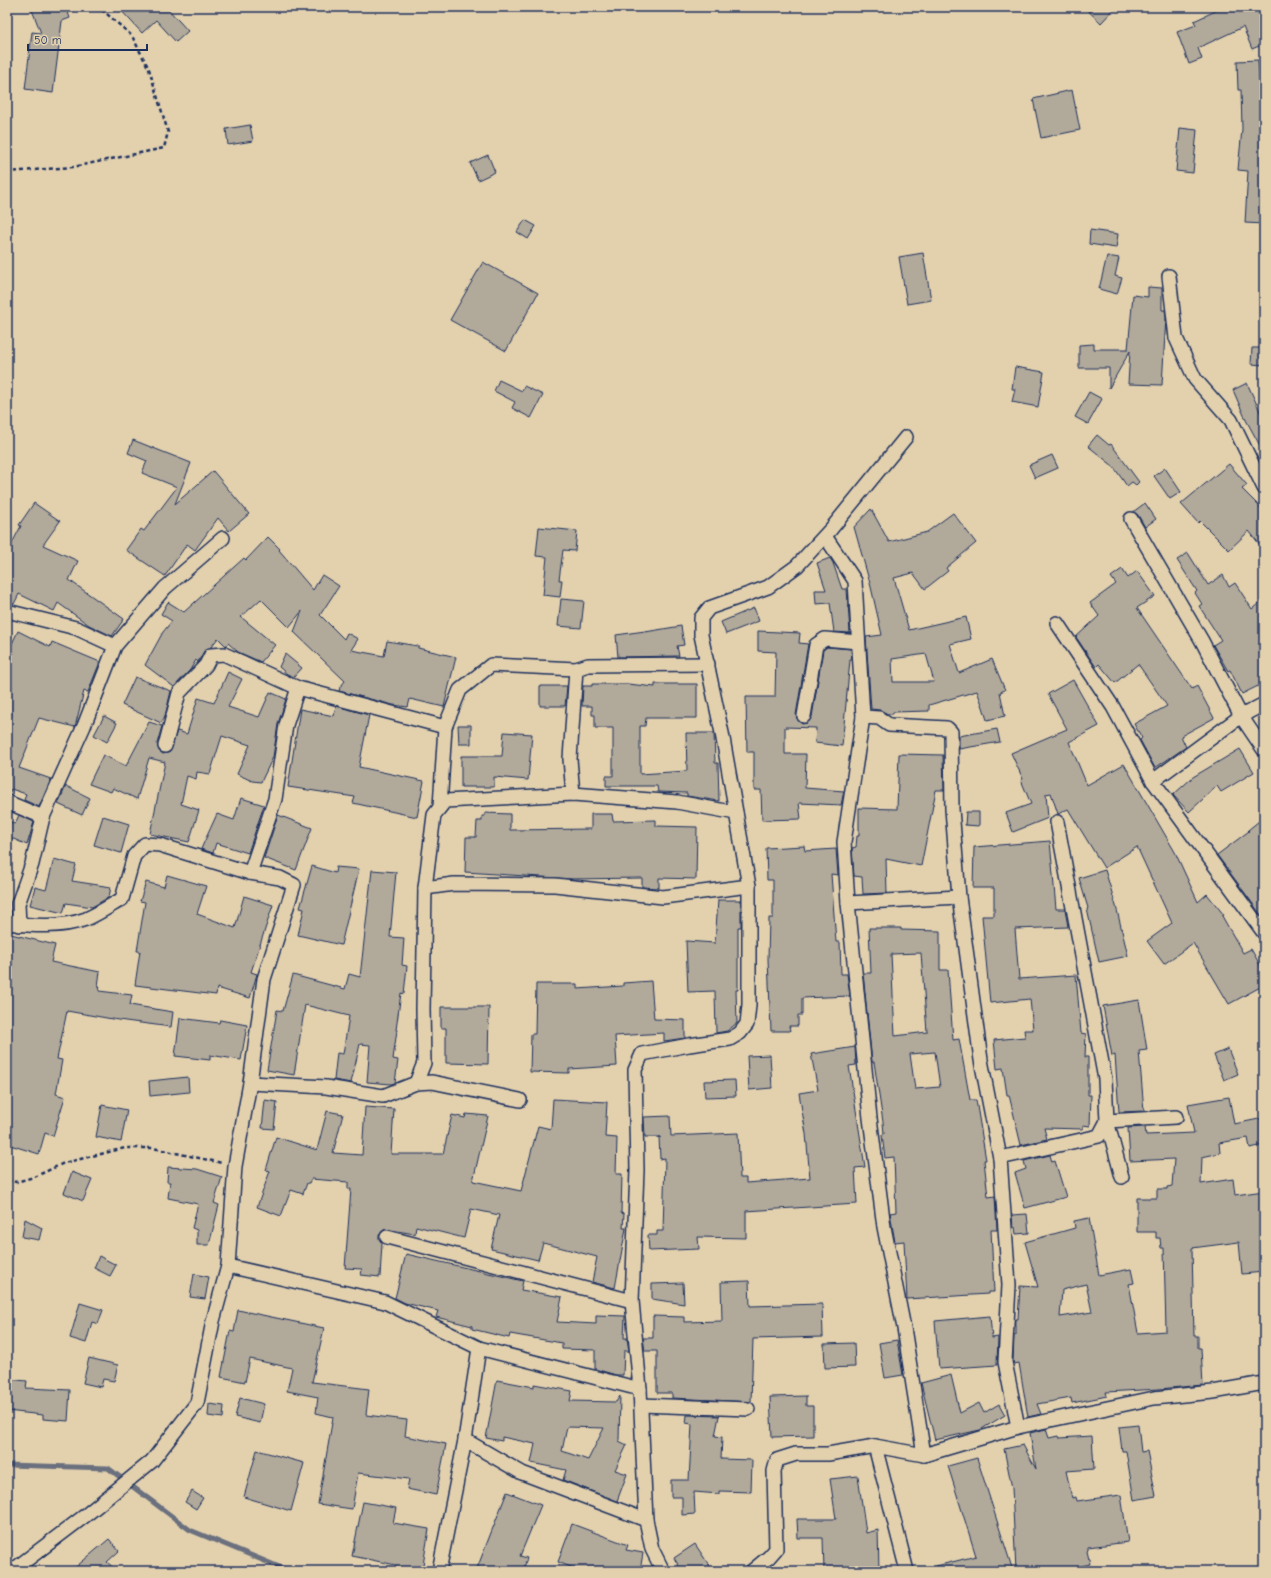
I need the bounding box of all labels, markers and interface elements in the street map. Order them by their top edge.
scale bar [28,26,147,52]
text: 50 m [34,33,62,47]

